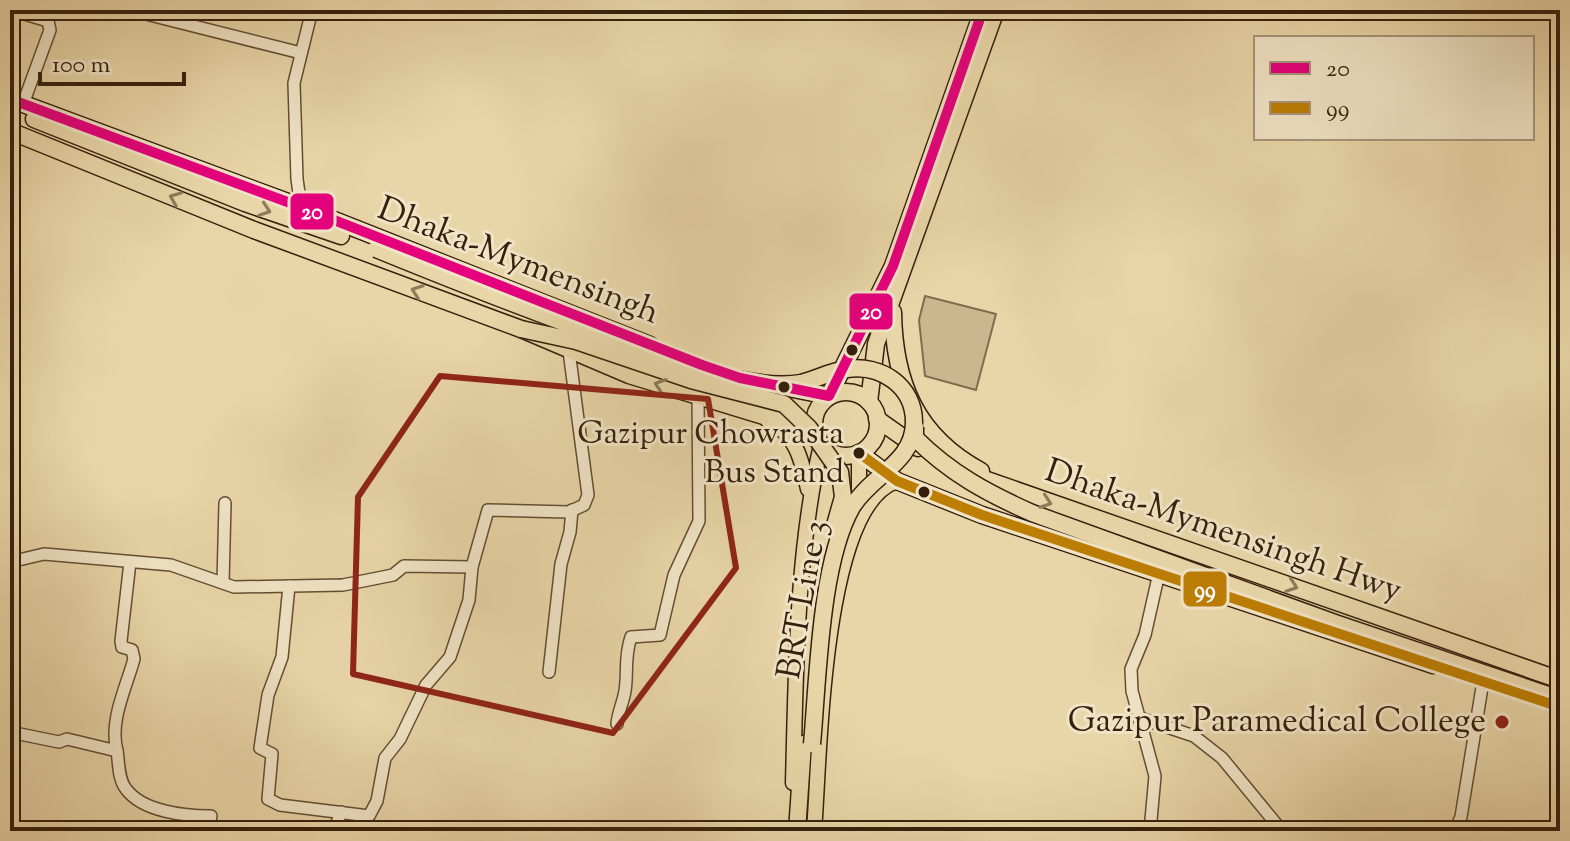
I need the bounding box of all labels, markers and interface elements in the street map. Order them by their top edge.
scale bar [40,36,184,86]
legend [1254,36,1534,140]
text: 100 m [52,49,110,83]
text: 20 [1326,53,1350,87]
text: 99 [1326,93,1349,127]
street label: Dhaka-Mymensingh [370,186,666,338]
one-way arrow [169,191,183,207]
line badge: 20 [289,192,335,231]
text: 20 [301,198,323,230]
one-way arrow [257,200,271,217]
one-way arrow [411,284,425,300]
line badge: 20 [848,292,894,331]
text: 20 [860,298,882,330]
unlabelled marker [844,342,860,358]
one-way arrow [653,378,667,394]
unlabelled marker [776,379,792,395]
place label: Gazipur Chowrasta Bus Stand [577,412,844,497]
marker: Gazipur Chowrasta Bus Stand [851,445,867,461]
street label: Dhaka-Mymensingh Hwy [1038,448,1408,616]
unlabelled marker [916,484,932,500]
one-way arrow [1039,493,1053,509]
street label: BRT Line 3 [766,517,842,683]
line badge: 99 [1182,570,1228,608]
text: 99 [1194,576,1216,608]
one-way arrow [1285,577,1299,593]
place label: Gazipur Paramedical College [1068,698,1486,747]
marker: Gazipur Paramedical College [1493,713,1511,731]

